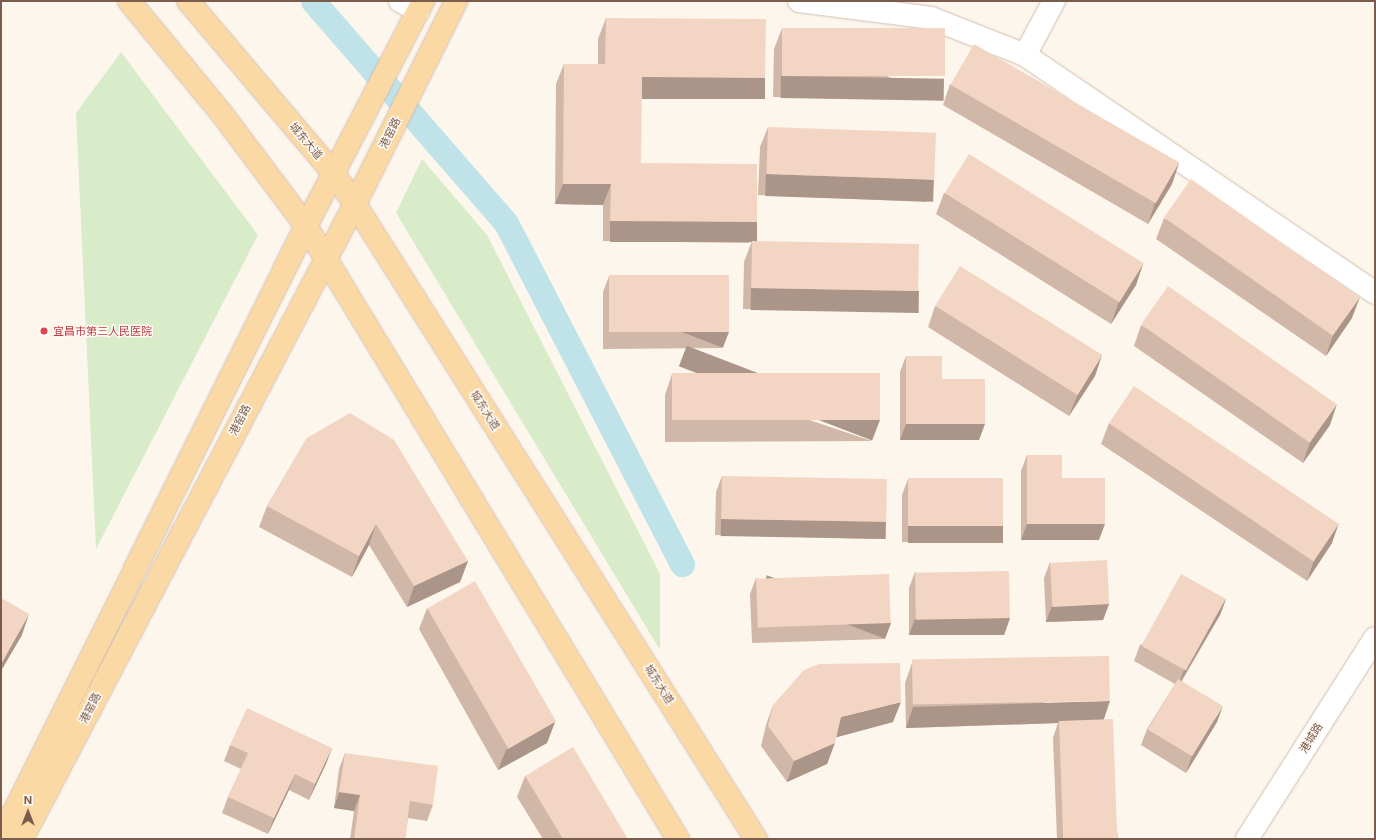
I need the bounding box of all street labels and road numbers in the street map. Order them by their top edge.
street label: 港窑路 [377,115,403,151]
street label: 城东大道 [287,120,325,162]
street label: 城东大道 [468,388,502,432]
street label: 港窑路 [227,402,253,438]
street label: 城东大道 [642,662,676,706]
street label: 港窑路 [77,690,103,726]
street label: 港城路 [1297,721,1325,755]

